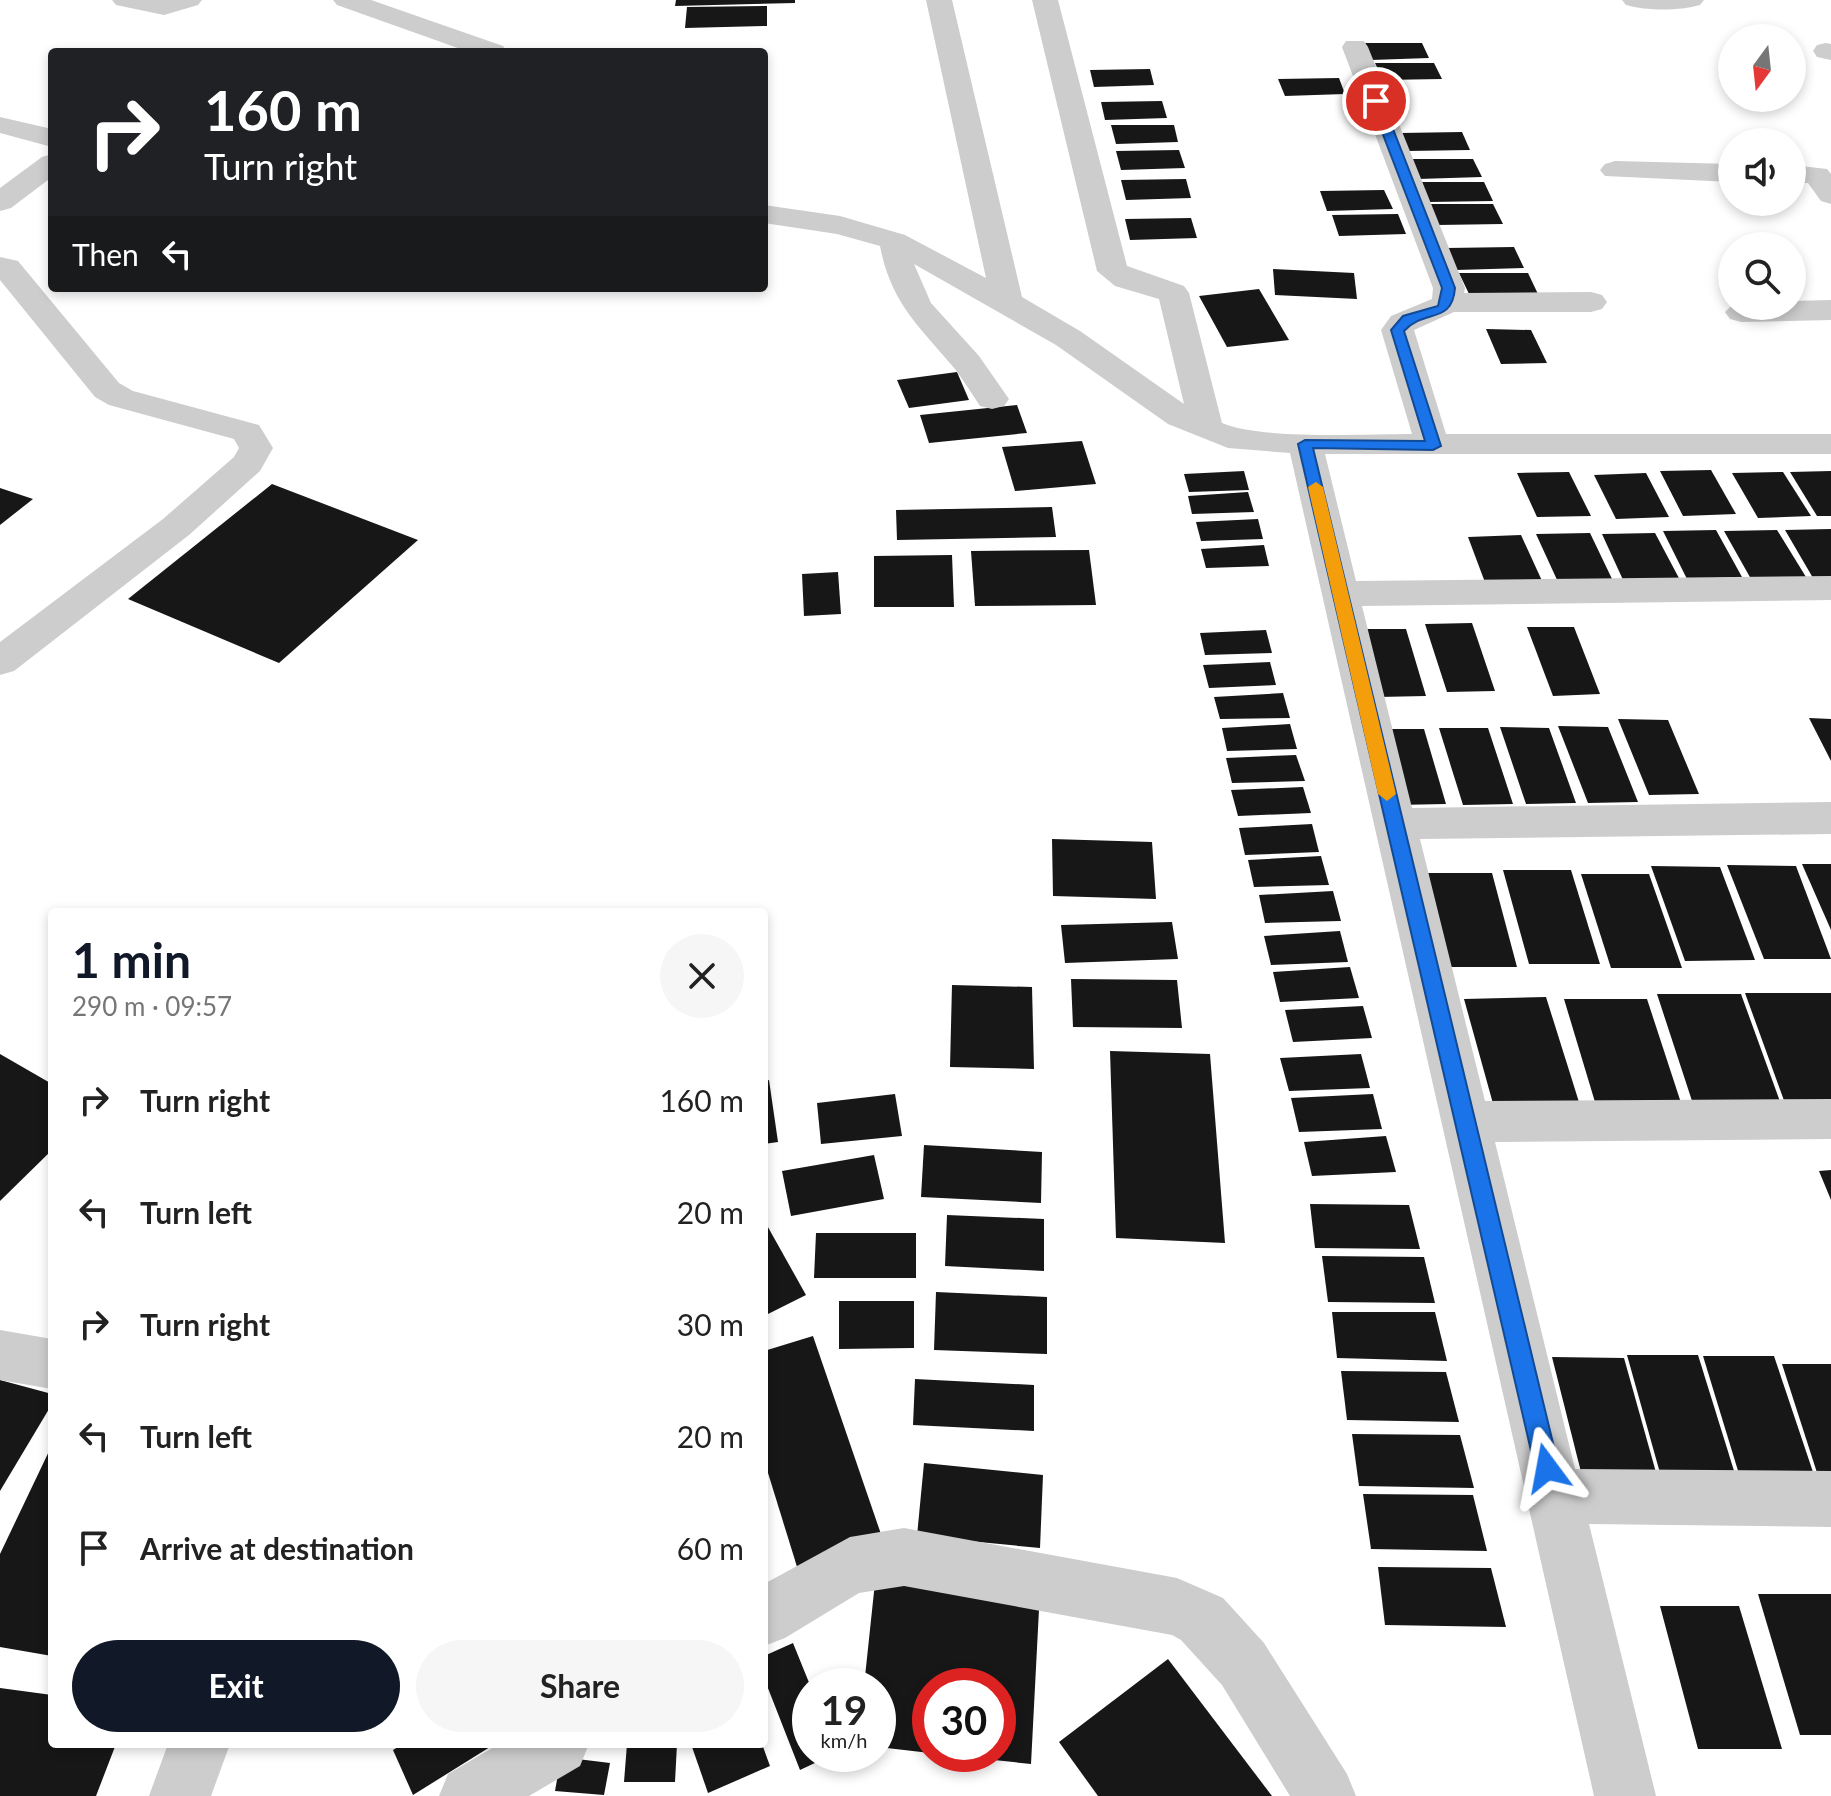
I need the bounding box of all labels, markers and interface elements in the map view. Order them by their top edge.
north arrow [1718,24,1806,112]
map controls [1718,24,1806,320]
pin [1342,67,1410,135]
text: 160 m [204,76,362,143]
icon: arrive [1354,79,1398,123]
icon: right [72,80,176,184]
button: sound [1718,128,1806,216]
text: Turn right [204,144,357,188]
icon: left [155,232,199,276]
button: search [1718,232,1806,320]
text: Then [72,236,139,272]
text: 1 min [72,931,191,988]
button: close [660,934,744,1018]
text: 290 m · 09:57 [72,990,232,1022]
icon: right [72,1078,116,1122]
text: Turn right [140,1082,270,1118]
text: 160 m [659,1082,744,1118]
icon: left [72,1190,116,1234]
text: Turn left [140,1194,252,1230]
text: 20 m [677,1194,744,1230]
icon: right [72,1302,116,1346]
text: Turn right [140,1306,270,1342]
text: 30 m [677,1306,744,1342]
icon: left [72,1414,116,1458]
text: Turn left [140,1418,252,1454]
text: 20 m [677,1418,744,1454]
position arrow [1505,1426,1589,1510]
icon: arrive [72,1526,116,1570]
text: Arrive at destination [140,1530,414,1566]
text: 60 m [677,1530,744,1566]
button: Exit [72,1640,400,1732]
button: Share [416,1640,744,1732]
speed limit sign: 30 [912,1668,1016,1772]
text: 19 [821,1686,867,1734]
text: km/h [821,1728,867,1752]

